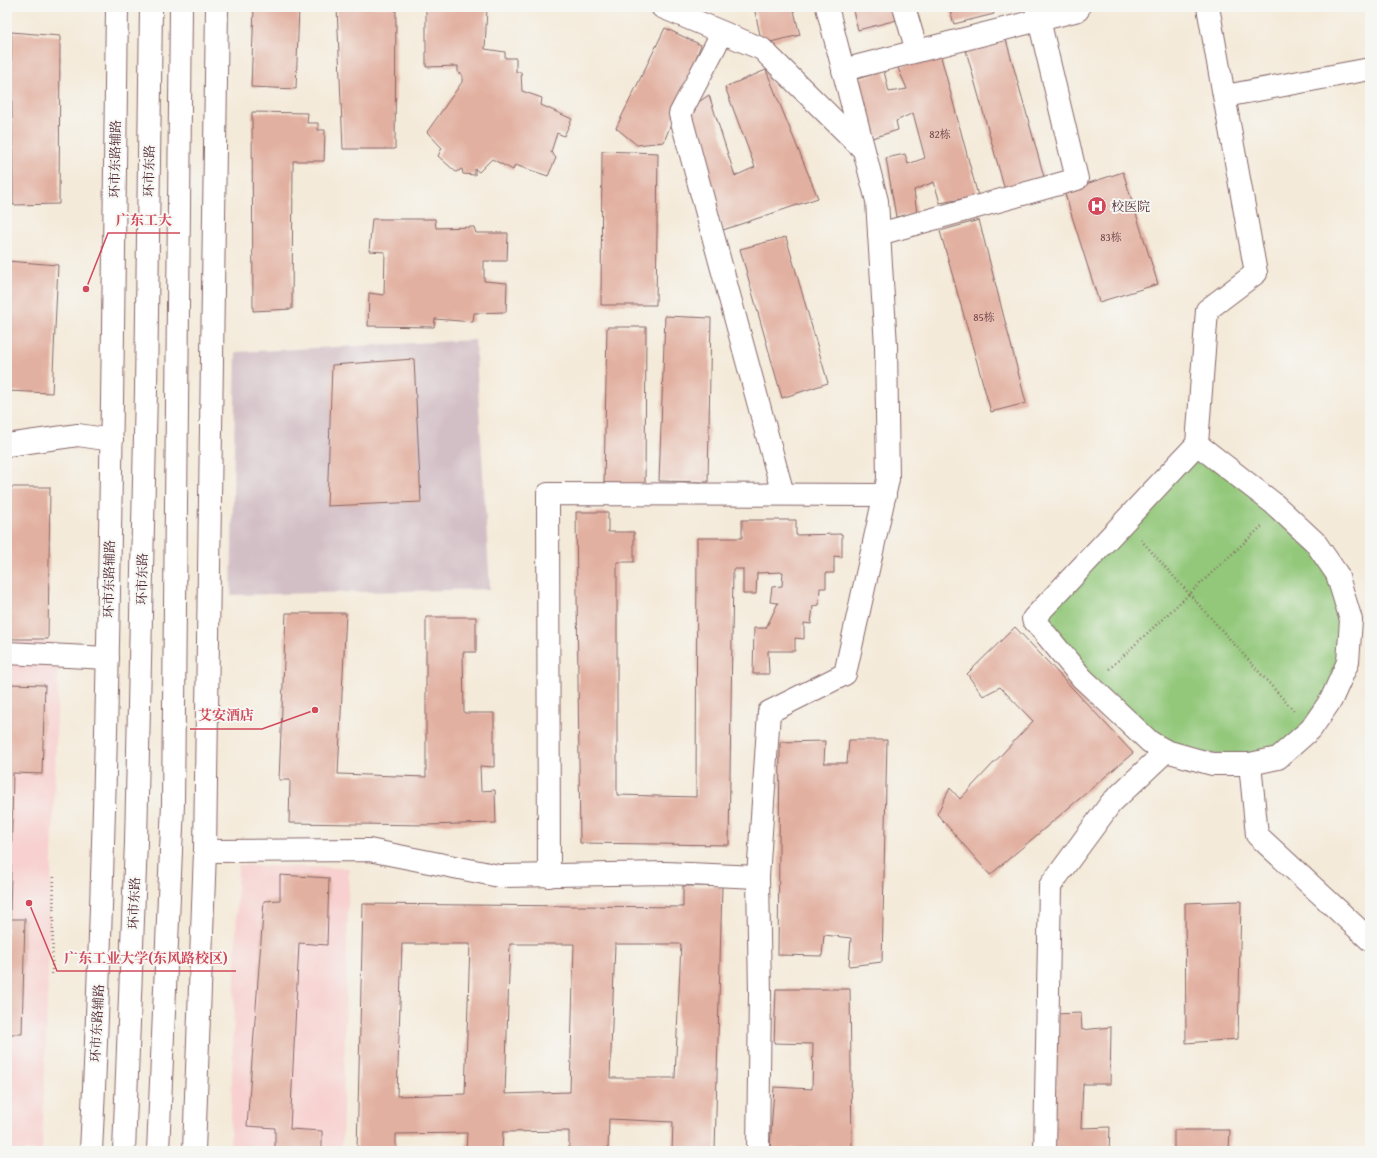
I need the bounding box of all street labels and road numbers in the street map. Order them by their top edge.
street label: 环市东路辅路 [105,120,125,198]
street label: 环市东路 [139,145,159,197]
street label: 环市东路辅路 [99,540,119,618]
street label: 环市东路 [132,553,152,605]
street label: 环市东路 [124,877,144,929]
street label: 环市东路辅路 [85,984,109,1062]

